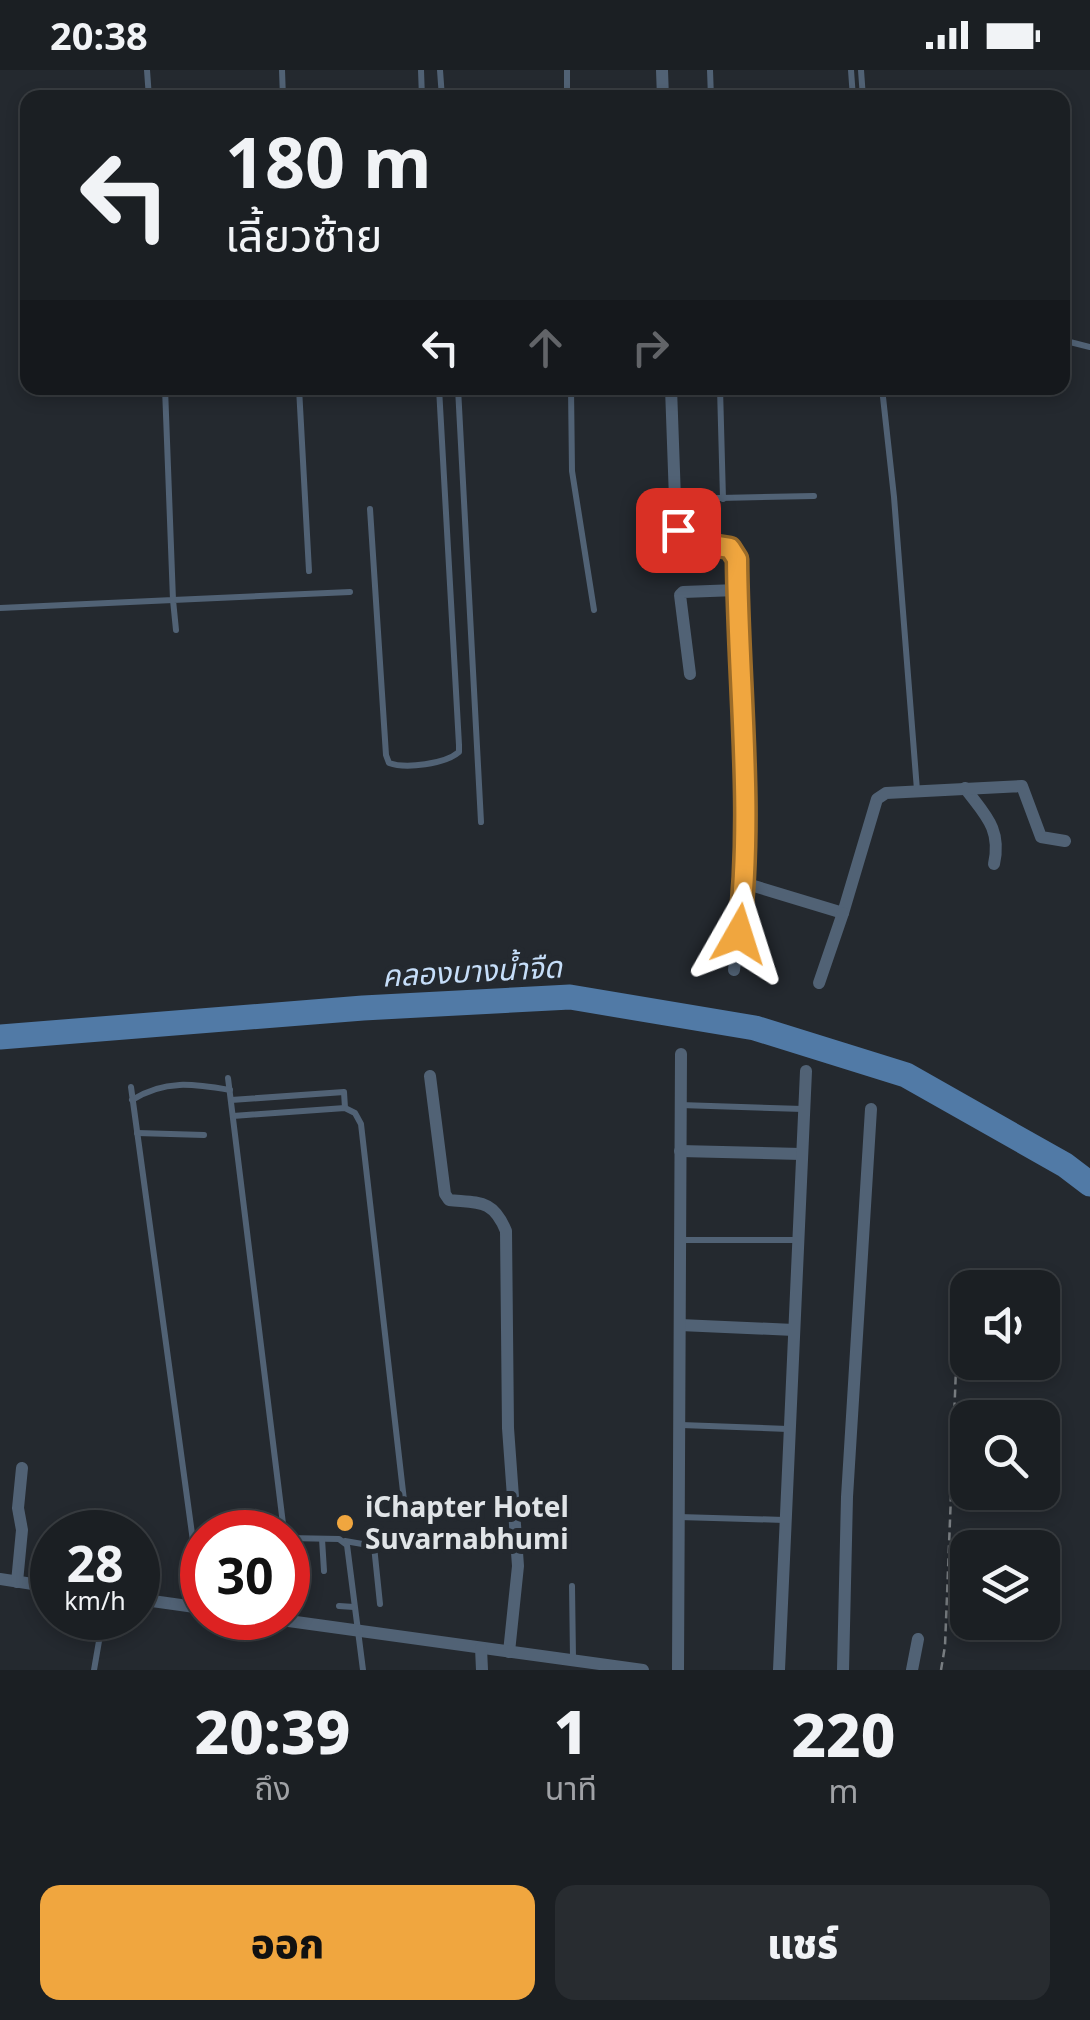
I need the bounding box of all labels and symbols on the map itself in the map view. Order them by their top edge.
pin [636,488,721,573]
position arrow [687,882,791,986]
water label: คลองบางน้ำจืด [381,945,565,996]
place label: iChapter Hotel Suvarnabhumi [365,1487,569,1557]
speed limit sign: 30 [180,1510,310,1640]
marker: iChapter Hotel Suvarnabhumi [334,1512,356,1534]

